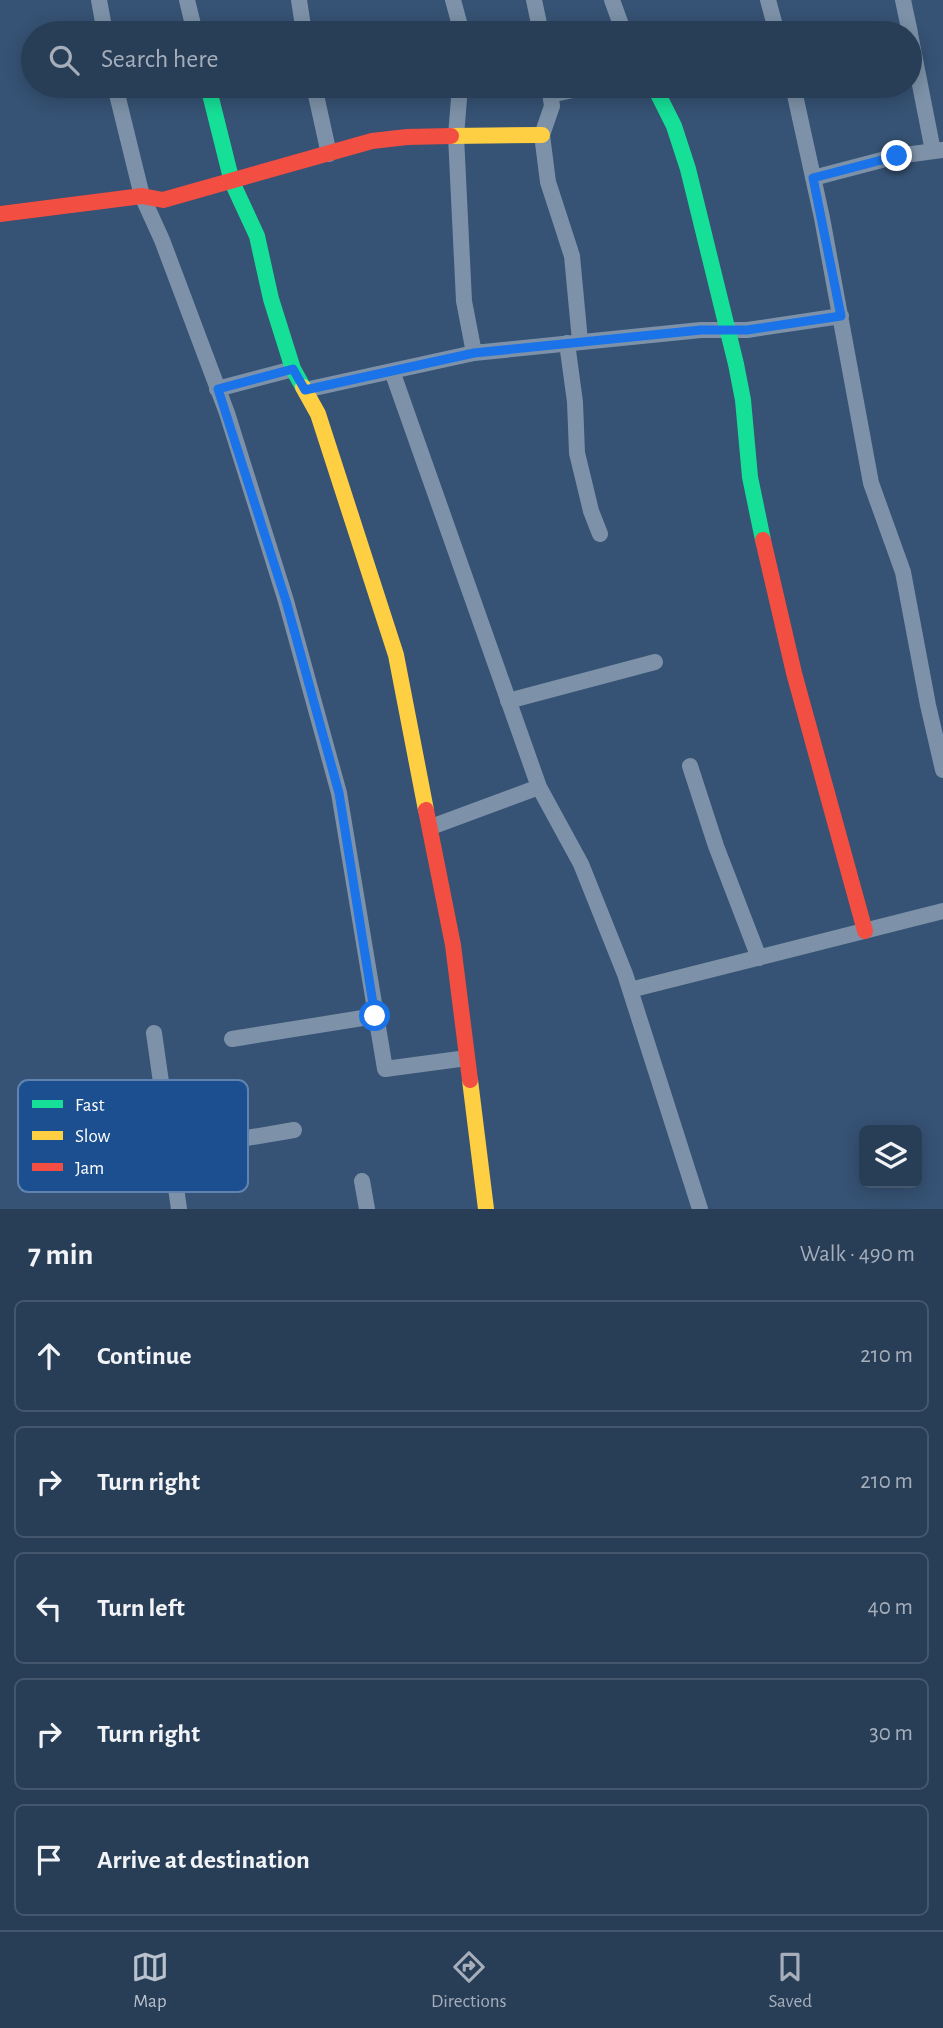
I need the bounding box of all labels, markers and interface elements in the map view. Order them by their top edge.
search box [21,21,922,98]
icon: search [45,41,83,79]
text: Search here [101,46,219,72]
route end [881,140,912,171]
route start [359,1000,390,1031]
legend [18,1080,248,1192]
text: Fast [75,1096,105,1115]
map controls [859,1125,922,1188]
button: layers [859,1125,922,1188]
text: Slow [75,1127,111,1146]
text: Jam [75,1159,104,1178]
text: 7 min [28,1240,93,1270]
text: Walk · 490 m [800,1243,915,1266]
icon: ahead [30,1337,68,1375]
text: Continue [97,1343,192,1369]
text: 210 m [860,1344,913,1367]
icon: right [30,1463,68,1501]
text: Turn right [97,1469,200,1495]
text: 210 m [860,1470,913,1493]
icon: left [30,1589,68,1627]
text: Turn left [97,1595,185,1621]
text: 40 m [868,1596,913,1619]
icon: right [30,1715,68,1753]
text: Turn right [97,1721,200,1747]
text: 30 m [869,1722,913,1745]
icon: arrive [30,1841,68,1879]
text: Arrive at destination [97,1847,310,1873]
tab: Map [131,1948,169,2013]
tab: Directions [431,1948,507,2013]
tab: Saved [769,1948,812,2013]

